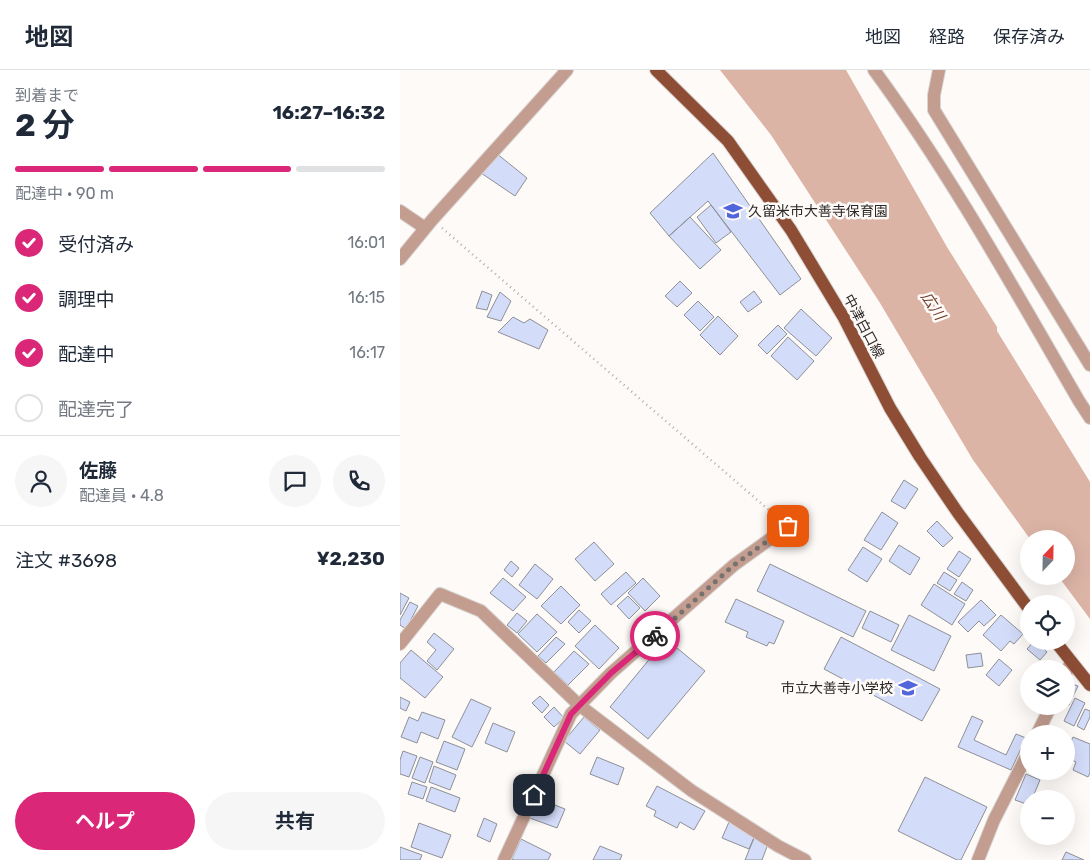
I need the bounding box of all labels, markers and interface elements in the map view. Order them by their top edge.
text: 地図 [25,23,73,51]
text: 地図 [865,26,901,48]
text: 経路 [929,26,965,48]
text: 保存済み [993,26,1065,48]
text: 到着まで [15,86,79,105]
text: 16:27–16:32 [272,101,385,124]
text: 2 分 [15,106,75,144]
text: 配達中 · 90 m [15,184,114,203]
school or university icon: 久留米市大善寺保育園 [722,200,744,222]
place label: 久留米市大善寺保育園 [748,203,888,220]
icon: check [15,229,43,257]
text: 受付済み [58,233,134,256]
text: 16:01 [347,233,385,252]
icon: check [15,284,43,312]
text: 調理中 [58,288,115,311]
text: 16:15 [348,288,385,307]
water label: 広川 [917,289,950,325]
street label: 中津白口線 [840,291,887,361]
icon: check [15,339,43,367]
text: 配達中 [58,343,115,366]
text: 16:17 [349,343,385,362]
text: 配達完了 [58,398,134,421]
button: person [15,455,67,507]
button: chat [269,455,321,507]
button: phone [333,455,385,507]
text: 佐藤 [79,459,117,482]
text: 配達員 · 4.8 [79,486,164,505]
pin [767,505,809,547]
icon: bag [774,512,802,540]
north arrow [1020,530,1075,585]
map controls [1020,530,1075,845]
text: ¥2,230 [316,547,385,570]
text: 注文 #3698 [15,549,117,572]
button: locate [1020,595,1075,650]
courier [630,611,680,661]
icon: bike [641,622,669,650]
button: layers [1020,660,1075,715]
school or university icon: 市立大善寺小学校 [897,677,919,699]
place label: 市立大善寺小学校 [781,680,893,697]
button: + [1020,725,1075,780]
pin [513,774,555,816]
icon: home [520,781,548,809]
button: − [1020,790,1075,845]
button: ヘルプ [15,792,195,850]
button: 共有 [205,792,385,850]

